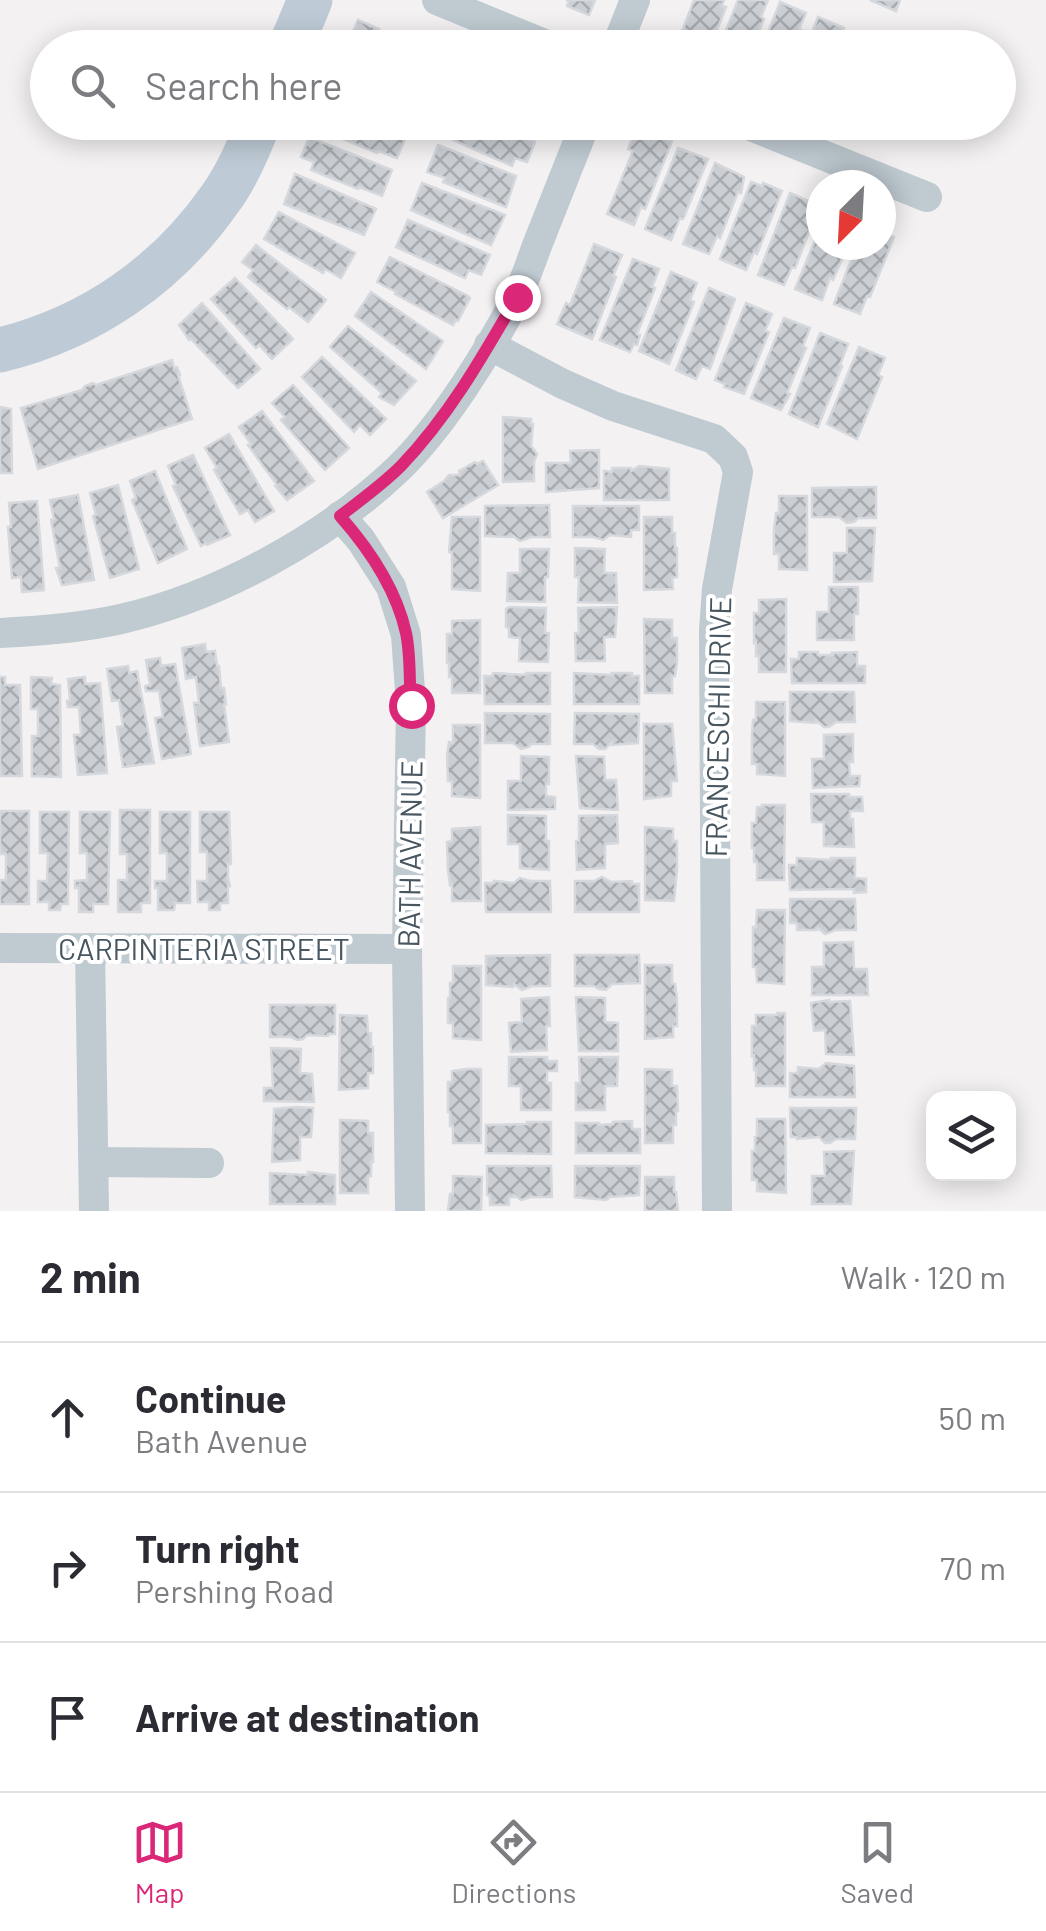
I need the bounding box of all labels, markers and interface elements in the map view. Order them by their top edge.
search box [30,30,1016,140]
icon: search [65,58,120,113]
text: Search here [145,62,343,108]
north arrow [806,170,896,260]
route end [495,275,541,321]
street label: FRANCESCHI DRIVE [697,596,737,858]
route start [389,683,435,729]
street label: BATH AVENUE [389,760,429,948]
street label: CARPINTERIA STREET [58,930,350,966]
map controls [926,1091,1016,1181]
button: layers [926,1091,1016,1181]
text: 2 min [40,1251,141,1301]
text: Walk · 120 m [841,1257,1006,1295]
text: Continue [135,1375,286,1421]
icon: ahead [40,1390,95,1445]
text: 50 m [939,1398,1006,1436]
text: Bath Avenue [135,1421,308,1459]
text: Turn right [135,1525,300,1571]
icon: right [40,1540,95,1595]
text: 70 m [940,1548,1006,1586]
text: Pershing Road [135,1571,334,1609]
icon: arrive [40,1690,95,1745]
text: Arrive at destination [135,1694,480,1740]
tab: Map [132,1815,187,1909]
tab: Directions [451,1815,576,1909]
tab: Saved [840,1815,914,1909]

